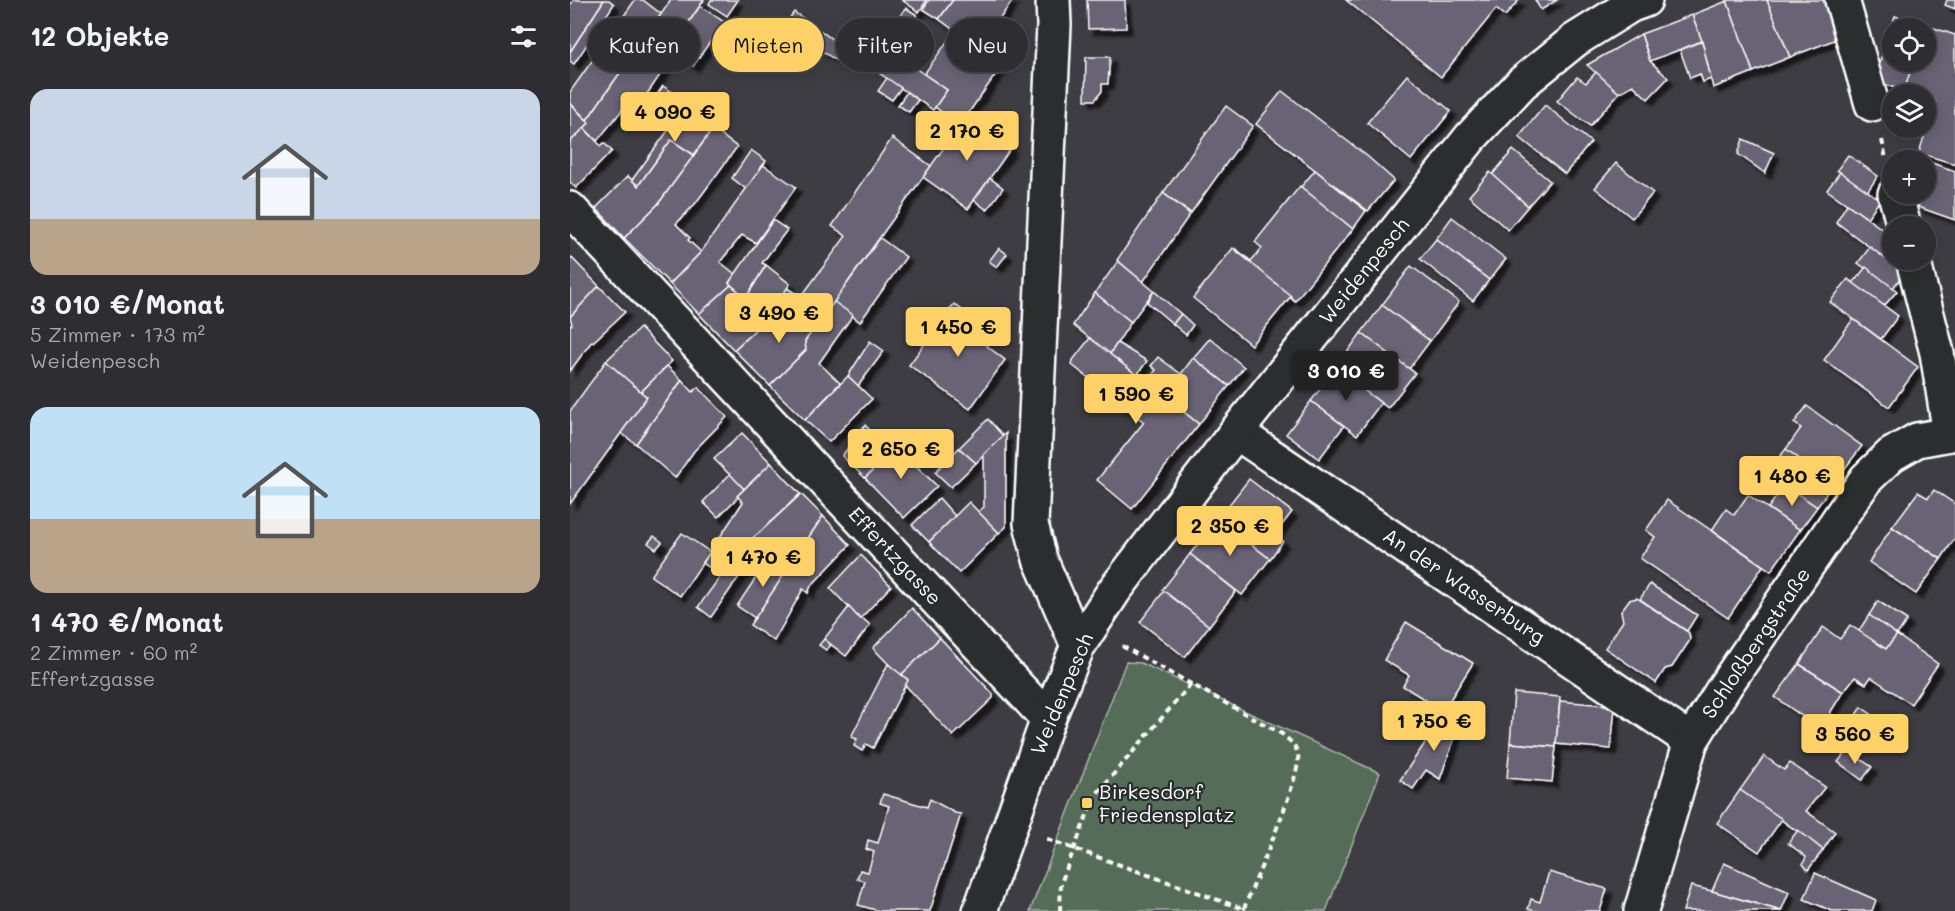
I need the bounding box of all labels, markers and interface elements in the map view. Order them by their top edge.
chip: Kaufen [588,18,700,72]
chip: Mieten [712,18,824,72]
chip: Filter [836,18,934,72]
chip: Neu [946,18,1028,72]
map controls [1882,18,1936,270]
button: locate [1882,18,1936,72]
text: 12 Objekte [30,19,169,53]
icon: filters [507,20,540,53]
button: layers [1882,84,1936,138]
pin: 4 090 € [620,92,730,143]
text: 4 090 € [634,98,716,124]
pin: 2 170 € [912,111,1022,162]
text: 2 170 € [930,117,1004,143]
icon: home [231,128,339,236]
button: + [1882,150,1936,204]
street label: Weidenpesch [1312,212,1414,329]
button: − [1882,216,1936,270]
text: 3 010 €/Monat [30,287,225,321]
pin: 3 490 € [724,293,834,344]
text: 3 490 € [739,299,819,325]
pin: 1 450 € [903,307,1013,358]
text: 1 450 € [920,313,996,339]
text: 5 Zimmer · 173 m² [30,321,205,347]
text: Weidenpesch [30,347,160,373]
pin: 3 010 € [1291,351,1401,402]
text: 3 010 € [1307,357,1385,383]
pin: 1 590 € [1081,374,1191,425]
text: 1 590 € [1098,380,1174,406]
pin: 2 650 € [846,429,956,480]
text: 2 650 € [862,435,940,461]
icon: home [231,446,339,554]
pin: 1 480 € [1737,456,1847,507]
text: 1 480 € [1753,462,1831,488]
street label: Effertzgasse [844,501,948,610]
pin: 2 350 € [1175,506,1285,557]
text: 2 350 € [1191,512,1269,538]
street label: An der Wasserburg [1379,521,1551,649]
pin: 1 470 € [708,537,818,588]
text: 1 470 € [725,543,801,569]
street label: Schloßbergstraße [1695,562,1815,723]
text: 1 470 €/Monat [30,605,223,639]
street label: Weidenpesch [1024,629,1098,758]
text: 2 Zimmer · 60 m² [30,639,197,665]
text: Effertzgasse [30,665,155,691]
pin: 1 750 € [1379,701,1489,752]
text: 1 750 € [1396,707,1472,733]
pin: 3 560 € [1800,714,1910,765]
text: 3 560 € [1815,720,1895,746]
place label: Birkesdorf Friedensplatz [1099,778,1234,827]
marker: Birkesdorf Friedensplatz [1080,796,1094,810]

